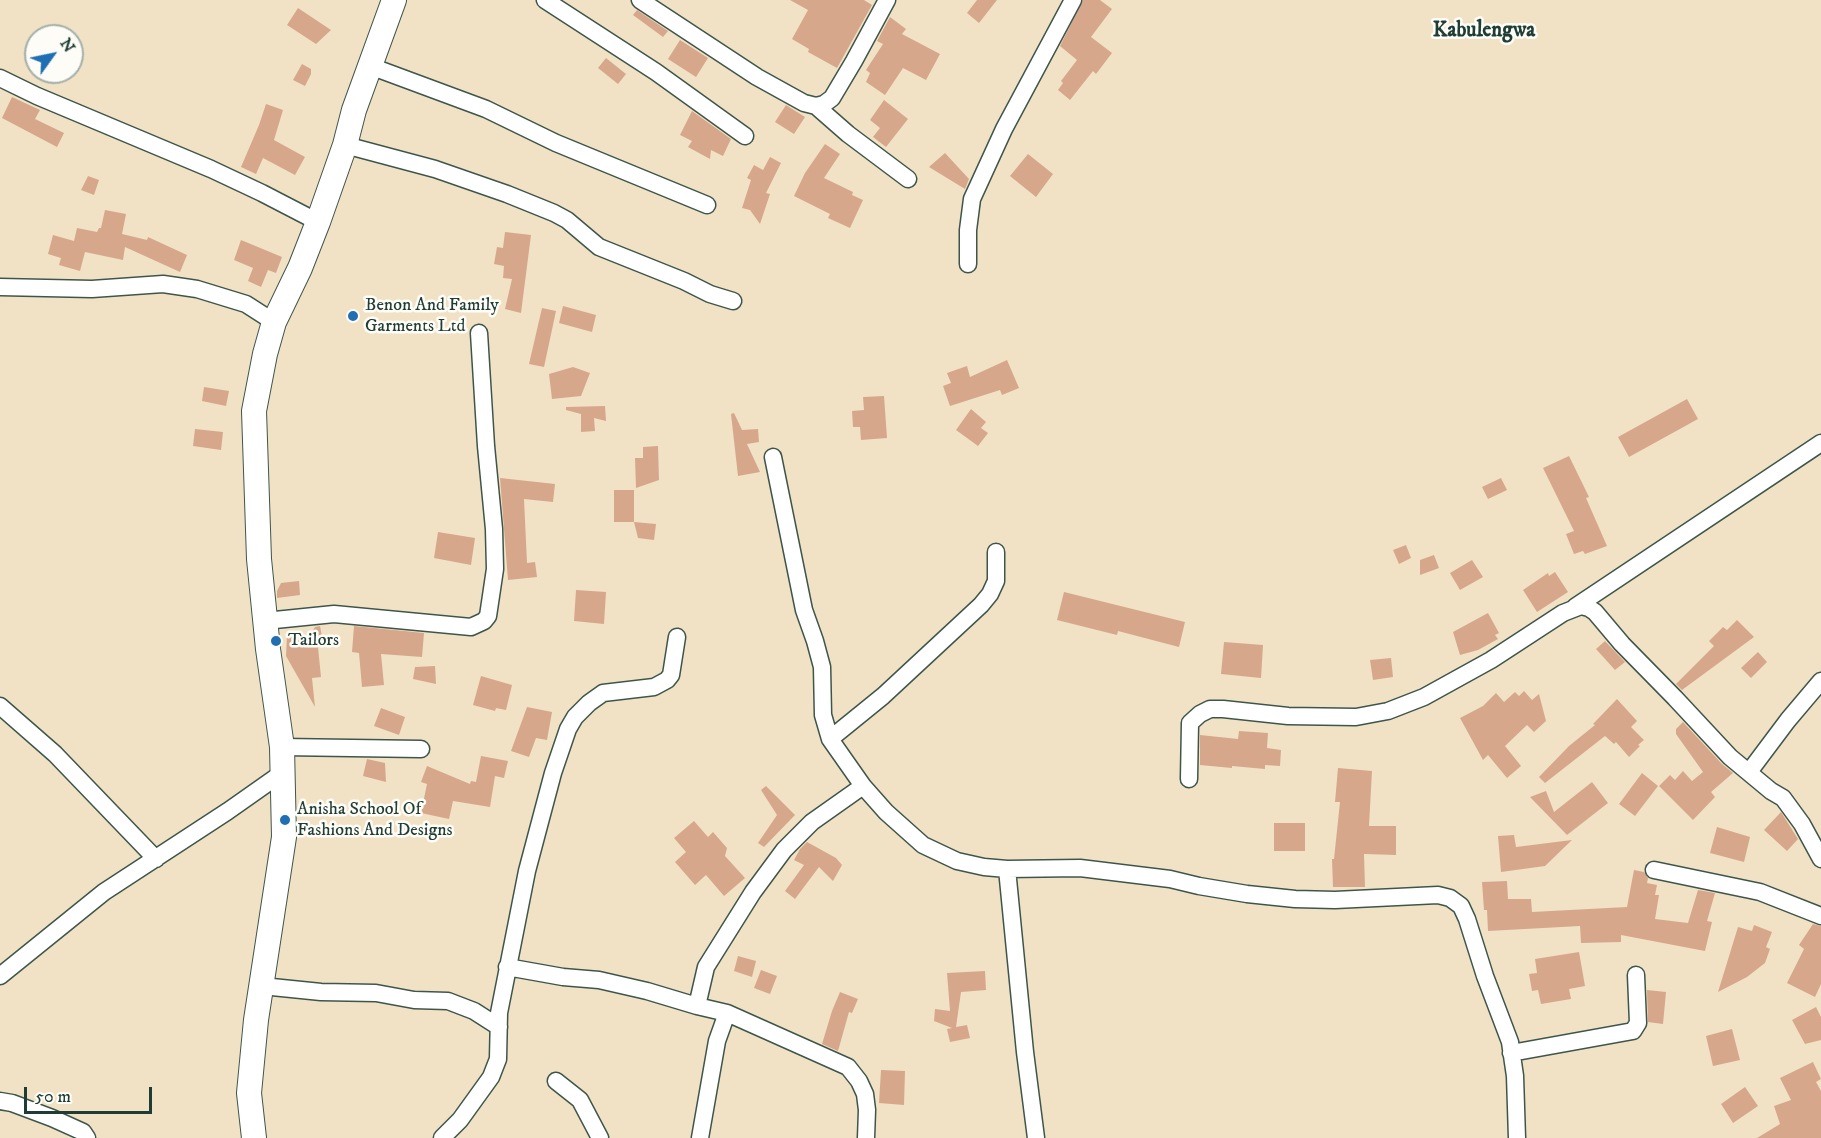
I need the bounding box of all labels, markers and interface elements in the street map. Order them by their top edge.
district label: Kabulengwa [1433,19,1535,45]
north arrow [24,24,84,84]
text: N [55,34,79,56]
place label: Benon And Family Garments Ltd [365,295,499,338]
marker: Benon And Family Garments Ltd [346,309,360,323]
place label: Tailors [288,630,339,652]
marker: Tailors [269,634,283,648]
place label: Anisha School Of Fashions And Designs [297,799,453,842]
marker: Anisha School Of Fashions And Designs [278,813,292,827]
scale bar [27,1075,154,1113]
text: 50 m [35,1086,71,1108]

